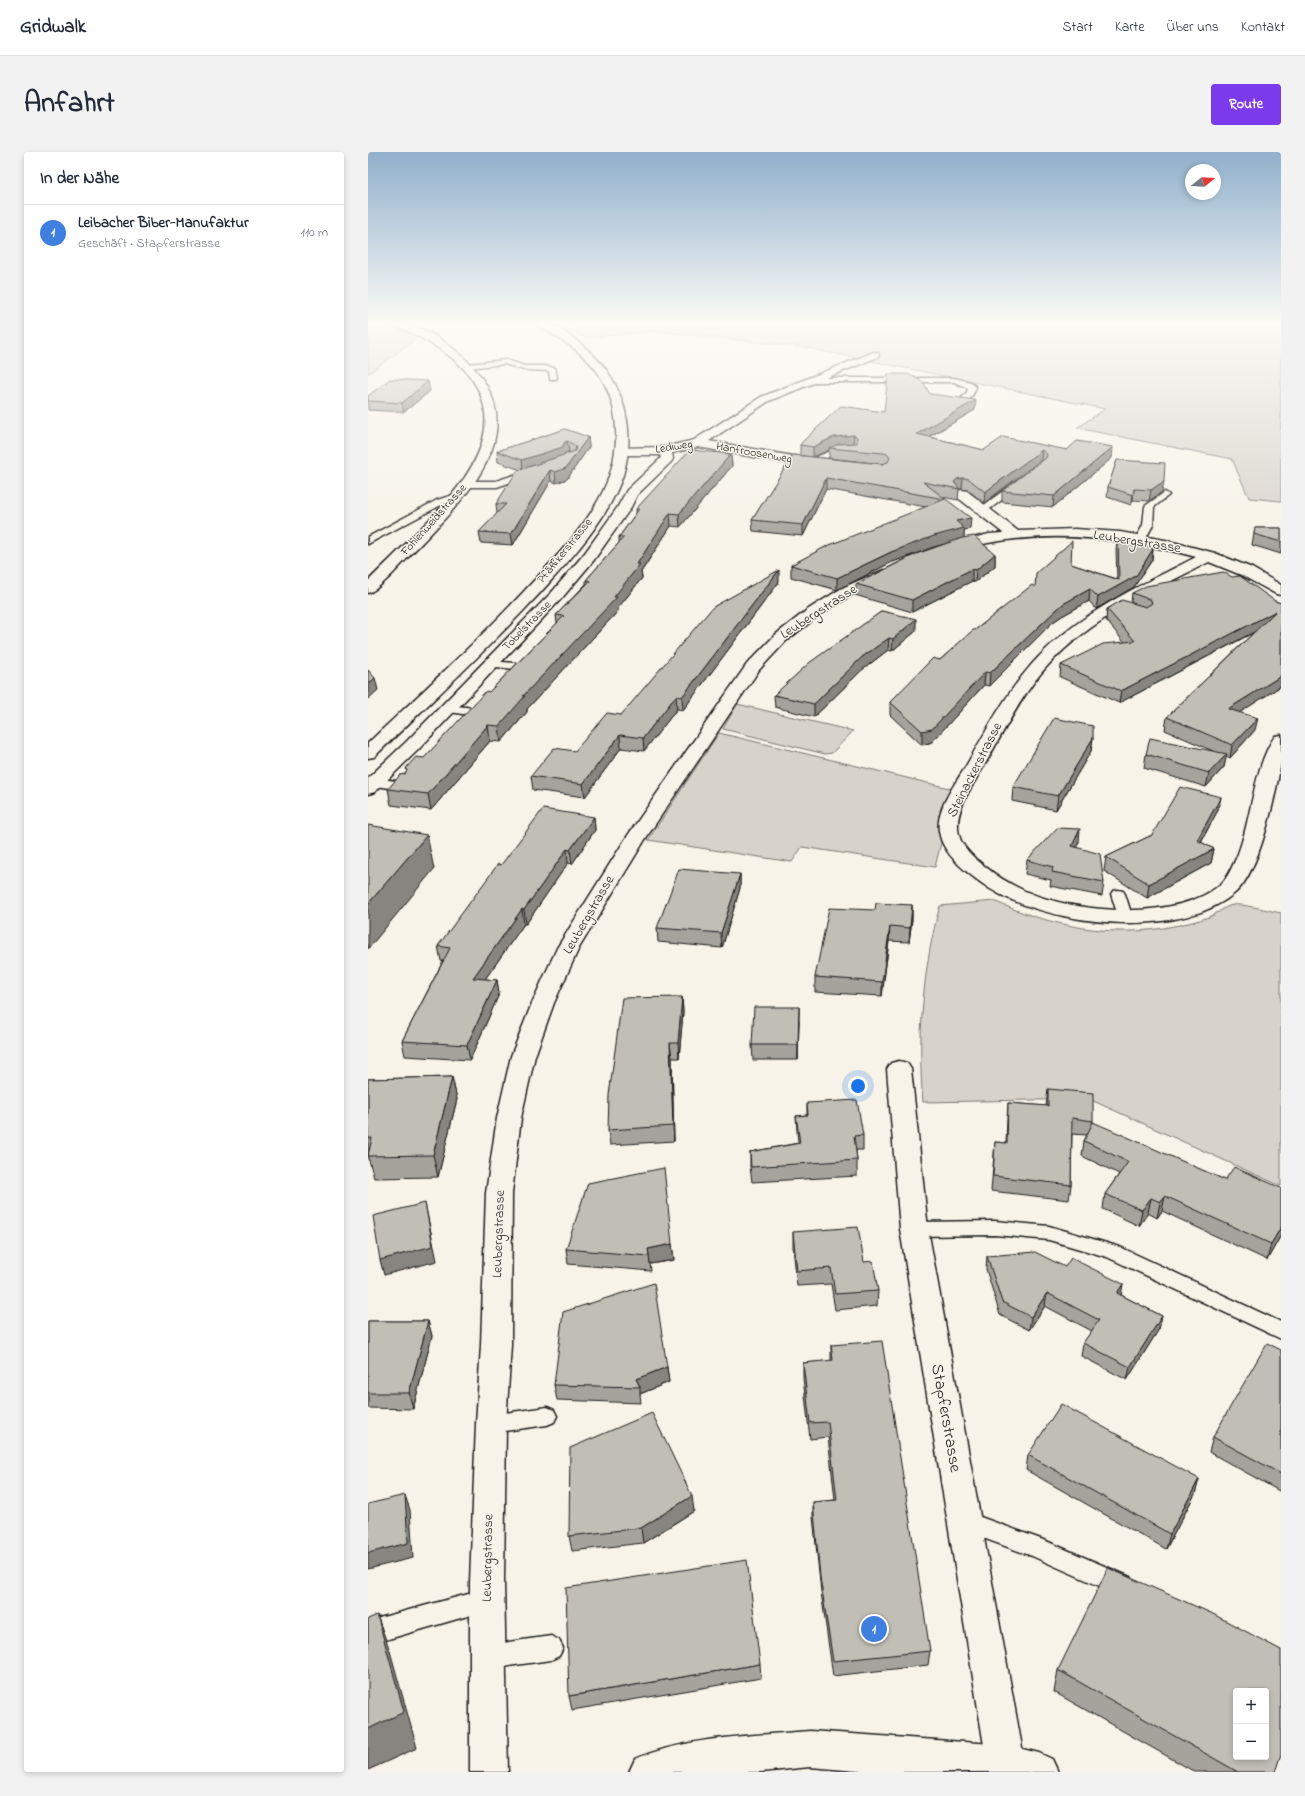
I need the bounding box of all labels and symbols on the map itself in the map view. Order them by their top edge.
north arrow [1185,164,1221,200]
street label: Lediweg [654,435,694,460]
street label: Hanfroosenweg [714,437,793,470]
street label: Fohlenweidstrasse [396,479,472,561]
street label: Pfäffikerstrasse [533,514,597,588]
street label: Leubergstrasse [1092,525,1183,560]
street label: Leubergstrasse [776,579,863,646]
street label: Tobelstrasse [498,596,556,655]
street label: Steinackerstrasse [942,718,1008,821]
street label: Leubergstrasse [558,871,621,959]
your location [848,1076,868,1096]
street label: Leubergstrasse [487,1189,512,1278]
street label: Stapferstrasse [924,1362,968,1474]
street label: Leubergstrasse [477,1513,500,1602]
pin: 1 [861,1614,887,1644]

